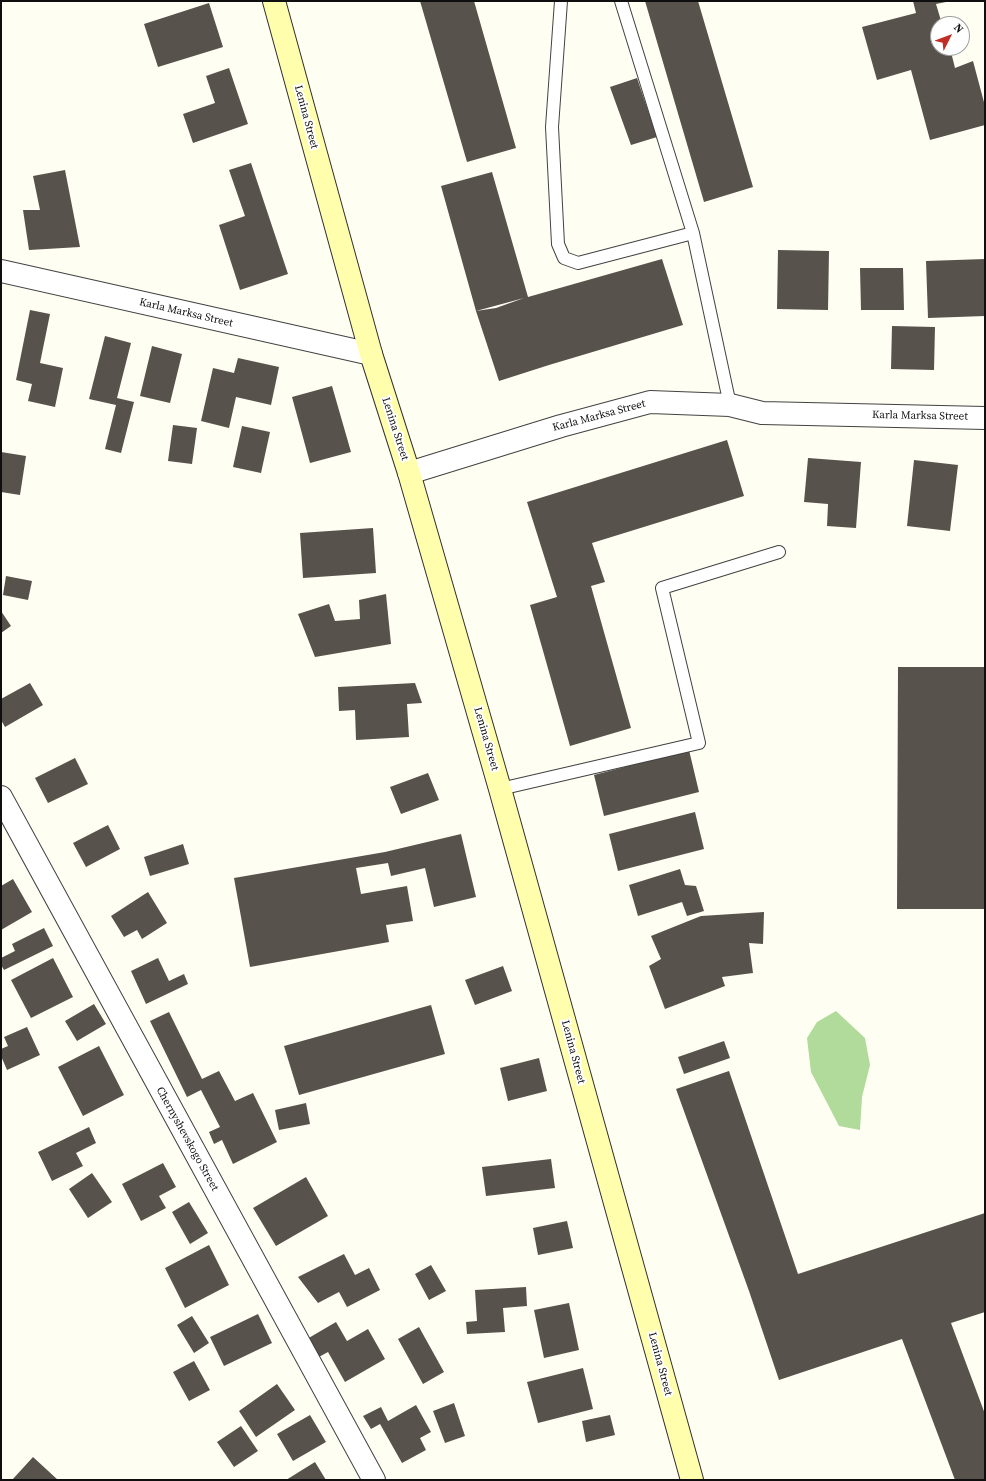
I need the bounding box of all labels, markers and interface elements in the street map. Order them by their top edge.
north arrow [930,16,970,56]
text: N [950,20,967,36]
street label: Lenina Street [291,84,321,150]
street label: Karla Marksa Street [138,296,234,330]
street label: Lenina Street [379,396,411,462]
street label: Karla Marksa Street [551,397,647,435]
street label: Karla Marksa Street [872,409,968,423]
street label: Lenina Street [471,706,501,772]
street label: Lenina Street [558,1019,588,1085]
street label: Chernyshevskogo Street [153,1085,221,1193]
street label: Lenina Street [645,1331,675,1397]

